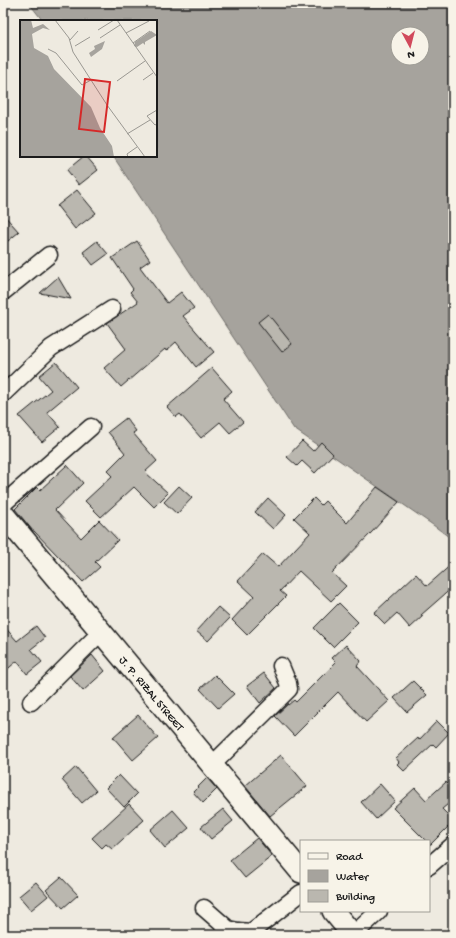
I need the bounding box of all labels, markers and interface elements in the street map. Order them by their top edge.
inset map [20,20,157,157]
north arrow [390,26,430,66]
text: N [407,48,415,60]
street label: J. P. RIZAL STREET [115,654,187,736]
legend [300,840,430,912]
text: Road [336,851,363,865]
text: Water [336,871,370,885]
text: Building [335,891,375,905]

